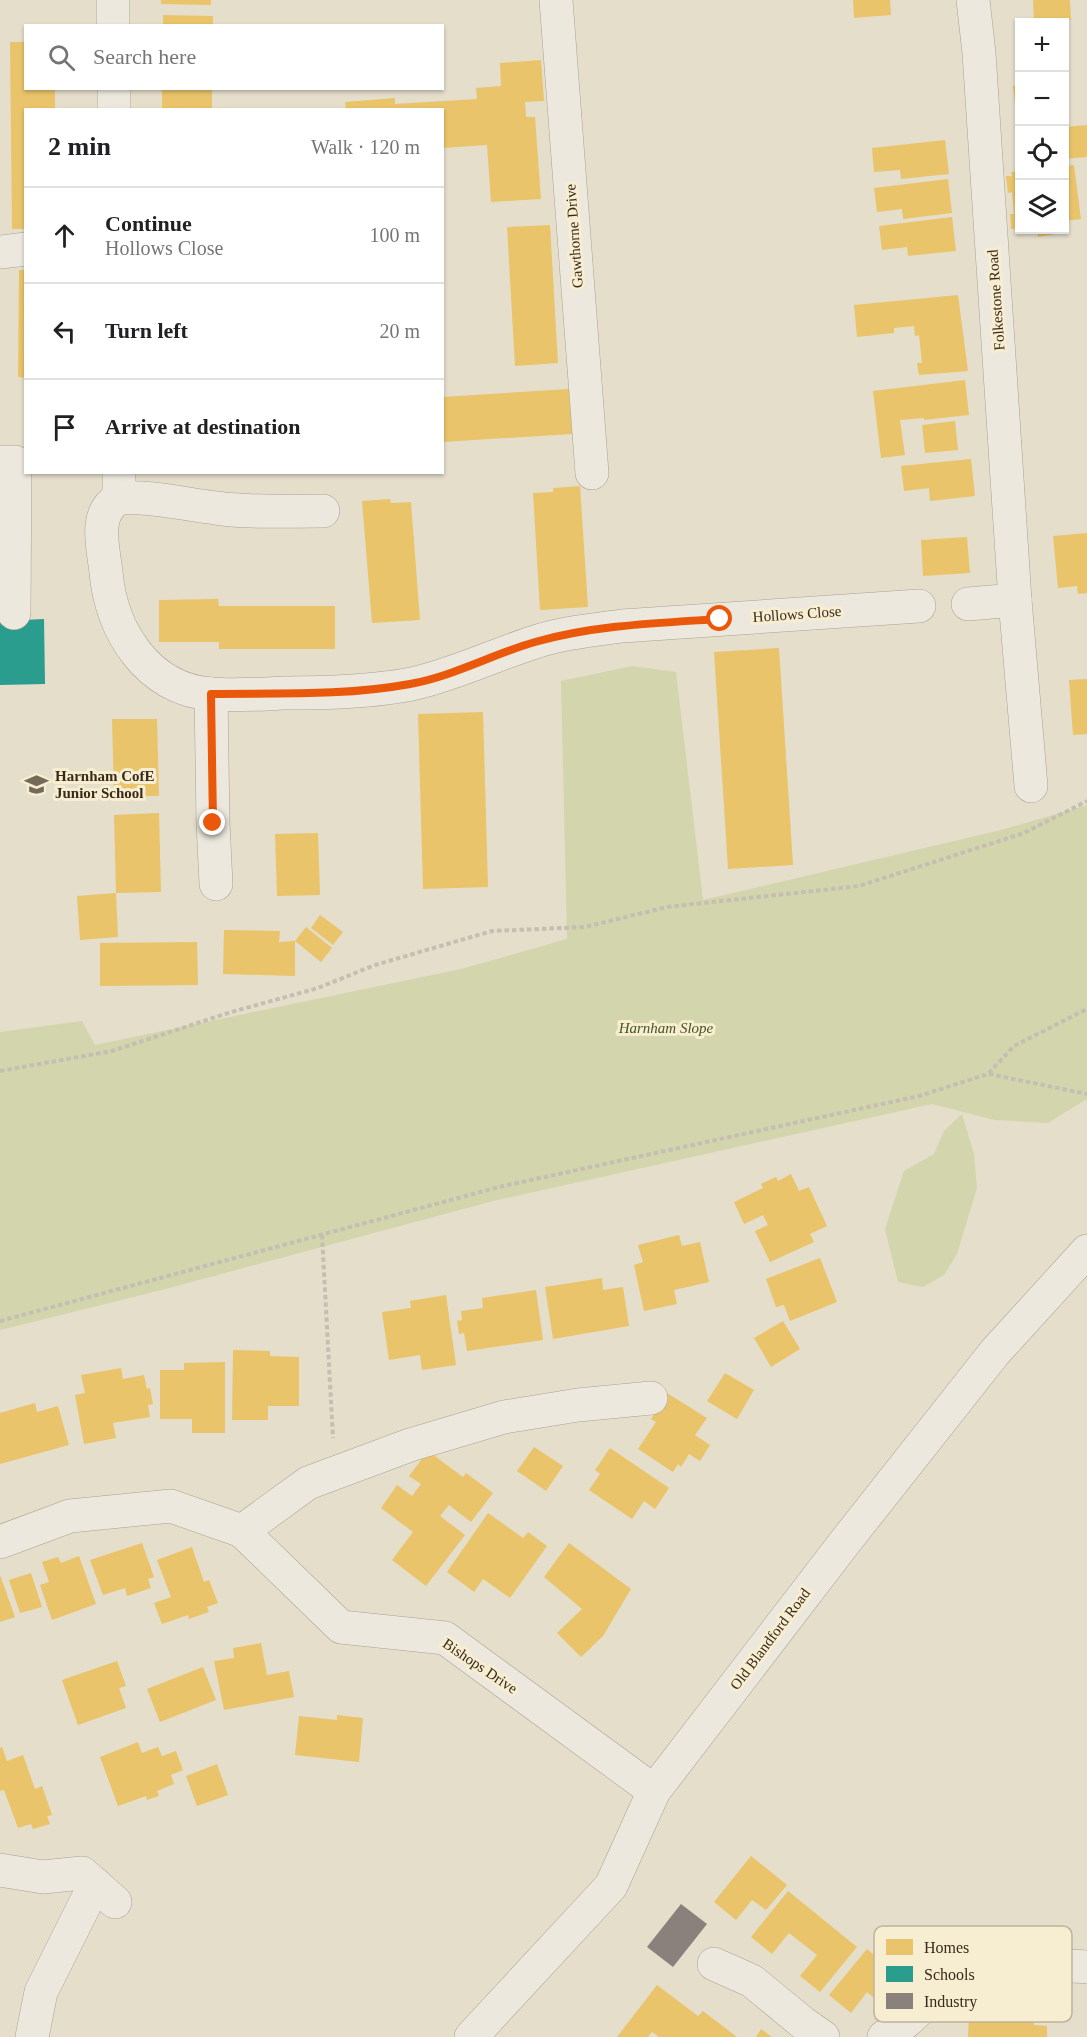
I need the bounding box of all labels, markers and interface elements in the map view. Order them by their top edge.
map controls [1015,18,1069,234]
button: + [1015,18,1069,72]
search box [24,24,444,90]
icon: search [45,41,78,74]
text: Search here [93,44,196,69]
button: − [1015,72,1069,126]
button: locate [1015,126,1069,180]
text: 2 min [48,132,111,161]
text: Walk · 120 m [311,136,420,158]
button: layers [1015,180,1069,234]
street label: Gawthorne Drive [562,183,586,289]
text: Continue [105,211,192,236]
icon: ahead [48,219,81,252]
text: 100 m [369,224,420,246]
text: Hollows Close [105,237,223,259]
street label: Folkestone Road [984,248,1008,351]
icon: left [48,315,81,348]
text: Turn left [105,318,188,343]
text: 20 m [379,320,420,342]
icon: arrive [48,411,81,444]
text: Arrive at destination [105,414,301,439]
street label: Hollows Close [752,603,842,625]
route start [706,605,732,631]
place label: Harnham CofE Junior School [55,768,155,801]
school or university icon: Harnham CofE Junior School [24,772,50,798]
route end [199,809,225,835]
park label: Harnham Slope [618,1020,714,1036]
street label: Old Blandford Road [727,1585,814,1693]
street label: Bishops Drive [440,1635,521,1697]
legend [874,1926,1072,2022]
text: Homes [924,1939,969,1956]
text: Schools [924,1966,975,1983]
text: Industry [924,1993,977,2011]

